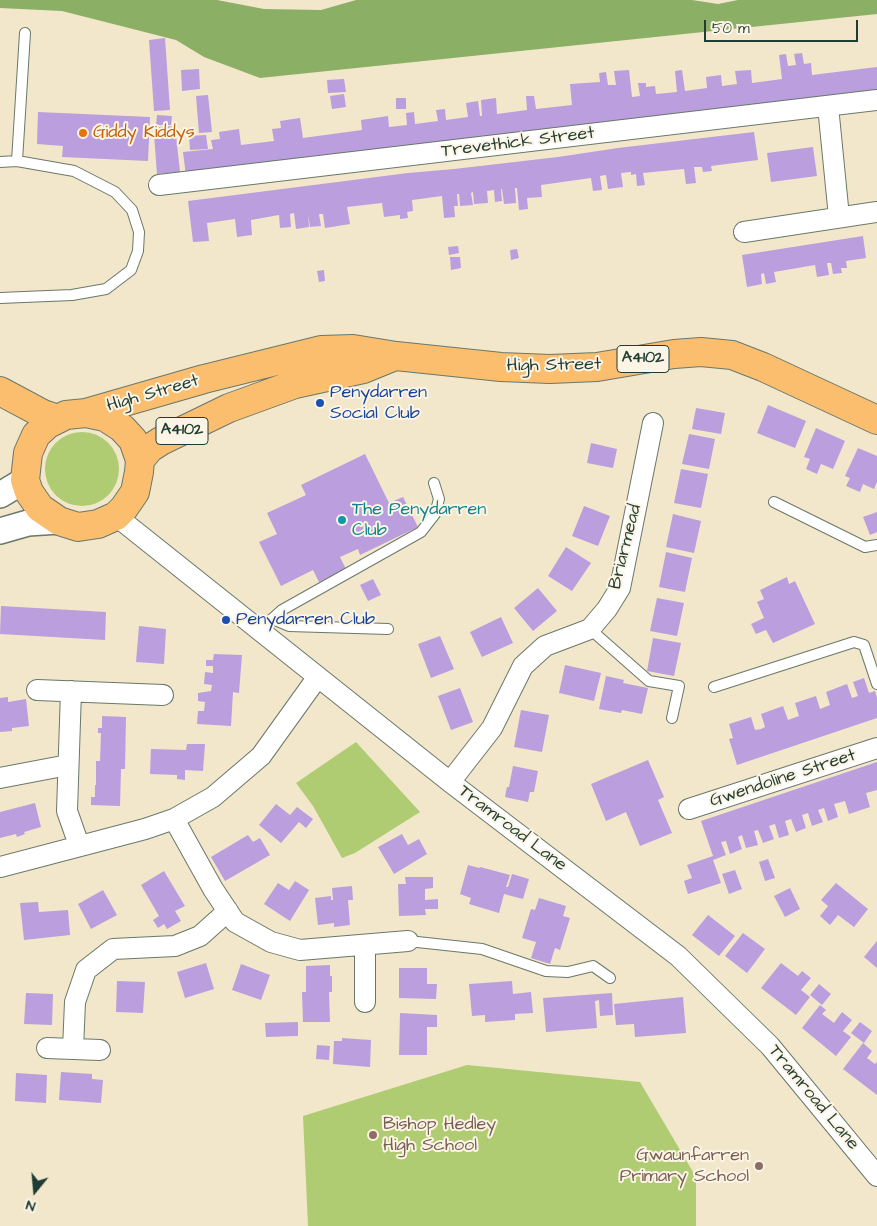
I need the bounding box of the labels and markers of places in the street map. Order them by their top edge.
place label: Giddy Kiddys [93,122,195,144]
marker: Giddy Kiddys [77,127,89,139]
place label: Penydarren Social Club [330,382,427,424]
marker: Penydarren Social Club [314,397,326,409]
place label: The Penydarren Club [352,499,486,542]
marker: The Penydarren Club [336,514,348,526]
place label: Penydarren Club [236,609,375,631]
marker: Penydarren Club [220,614,232,626]
place label: Bishop Hedley High School [383,1114,496,1156]
marker: Bishop Hedley High School [367,1129,379,1141]
place label: Gwaunfarren Primary School [620,1145,749,1188]
marker: Gwaunfarren Primary School [753,1160,765,1172]

